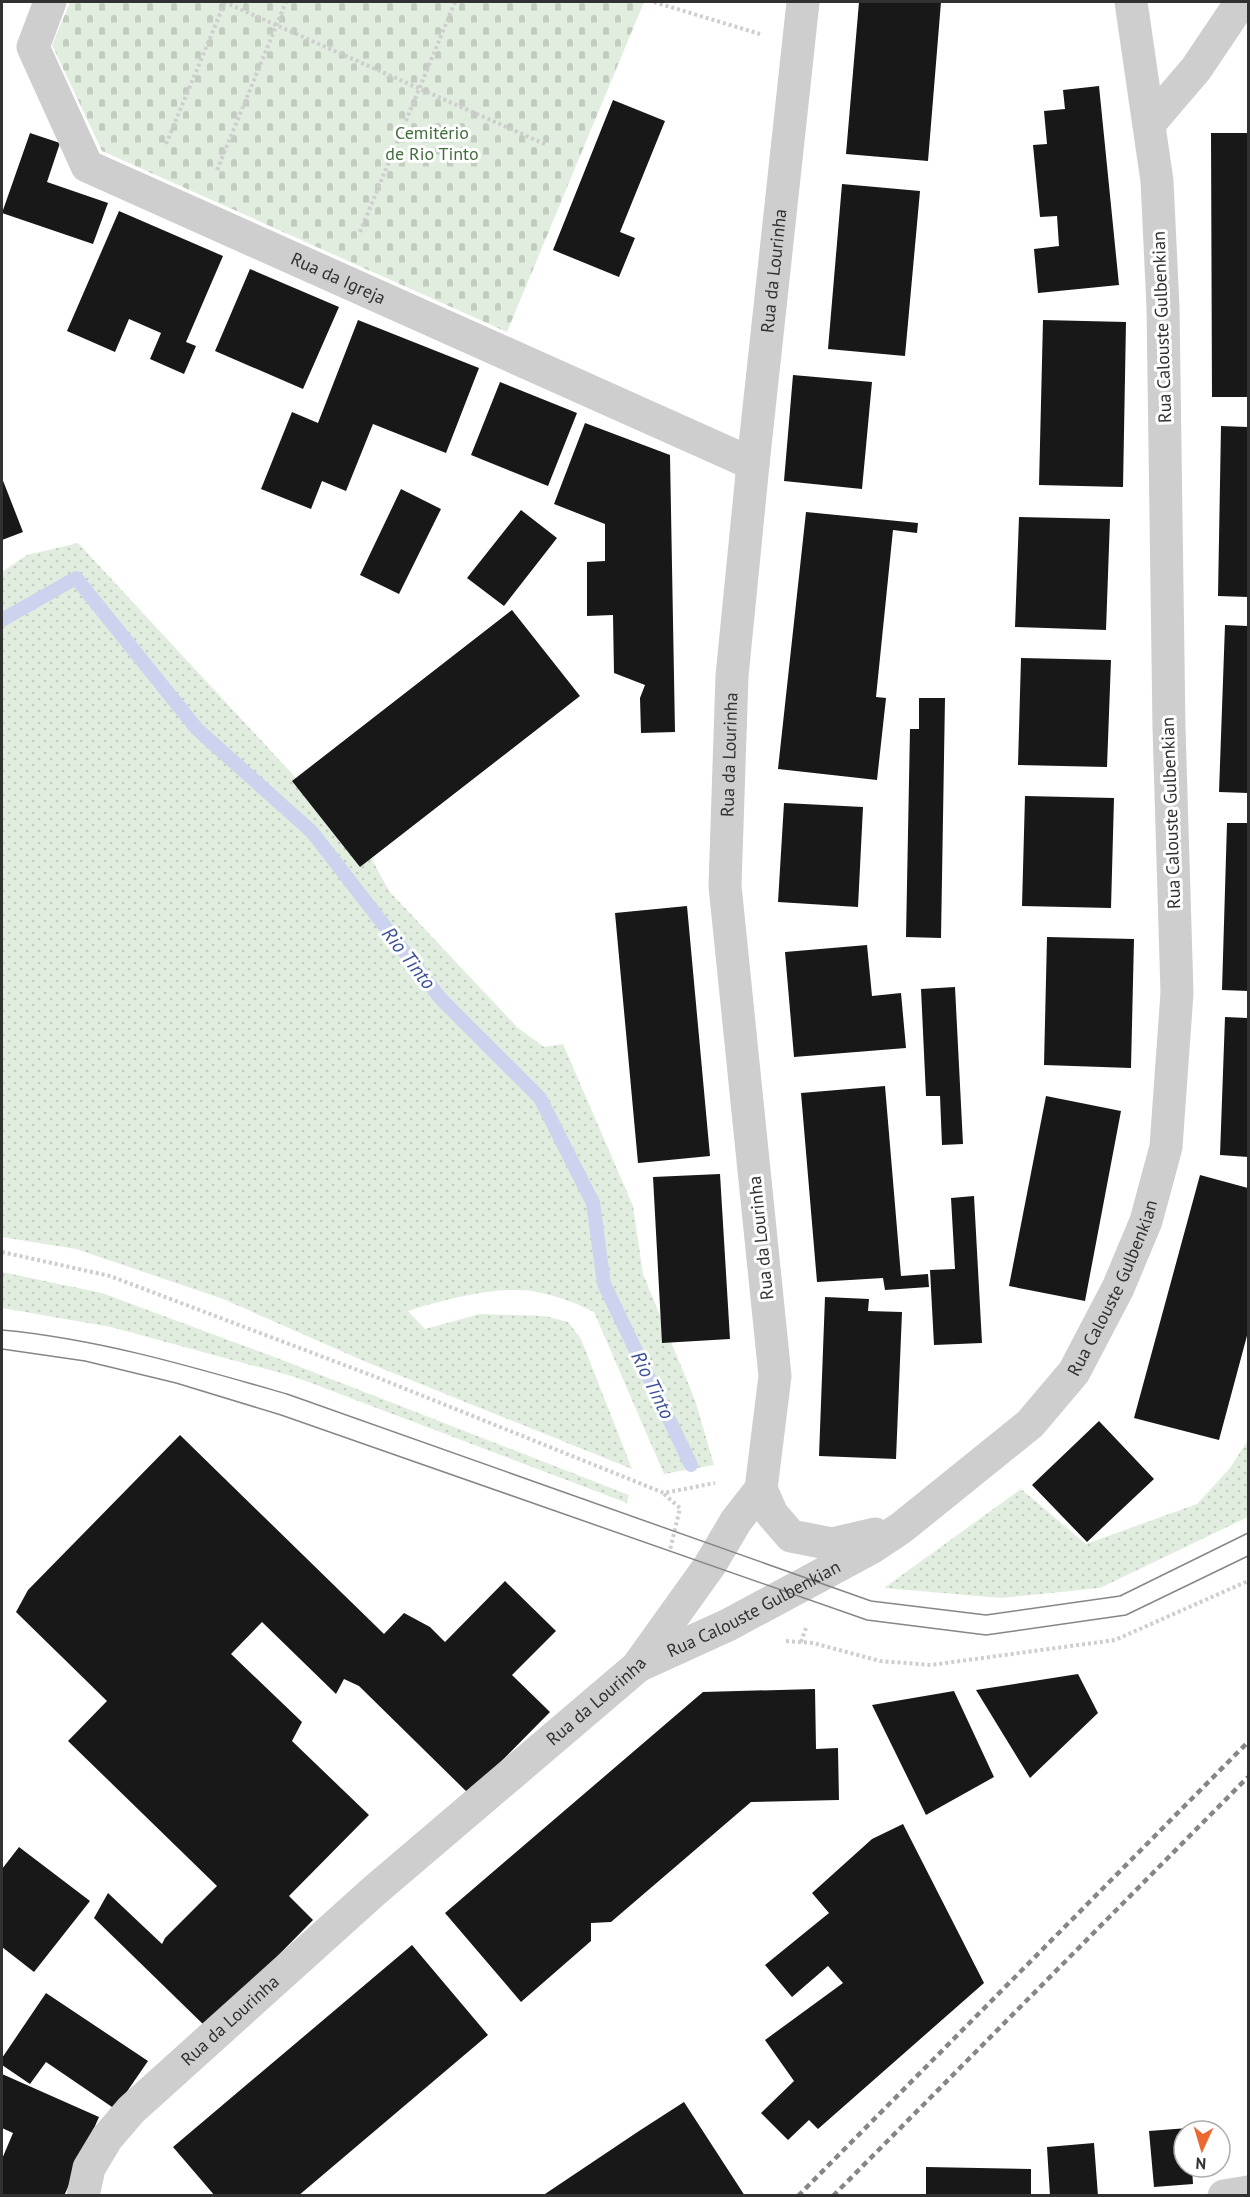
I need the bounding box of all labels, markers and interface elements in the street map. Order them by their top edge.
park label: Cemitério de Rio Tinto [385,121,479,165]
street label: Rua da Lourinha [755,208,792,334]
street label: Rua Calouste Gulbenkian [1147,231,1176,423]
street label: Rua da Igreja [287,247,389,309]
street label: Rua da Lourinha [715,692,742,817]
street label: Rua Calouste Gulbenkian [1156,717,1185,909]
water label: Rio Tinto [376,921,442,995]
street label: Rua da Lourinha [743,1175,778,1301]
street label: Rua Calouste Gulbenkian [1062,1197,1162,1380]
water label: Rio Tinto [625,1347,681,1423]
street label: Rua Calouste Gulbenkian [663,1555,844,1662]
street label: Rua da Lourinha [541,1653,651,1750]
street label: Rua da Lourinha [176,1970,284,2071]
north arrow [1172,2119,1232,2179]
text: N [1195,2154,1207,2174]

